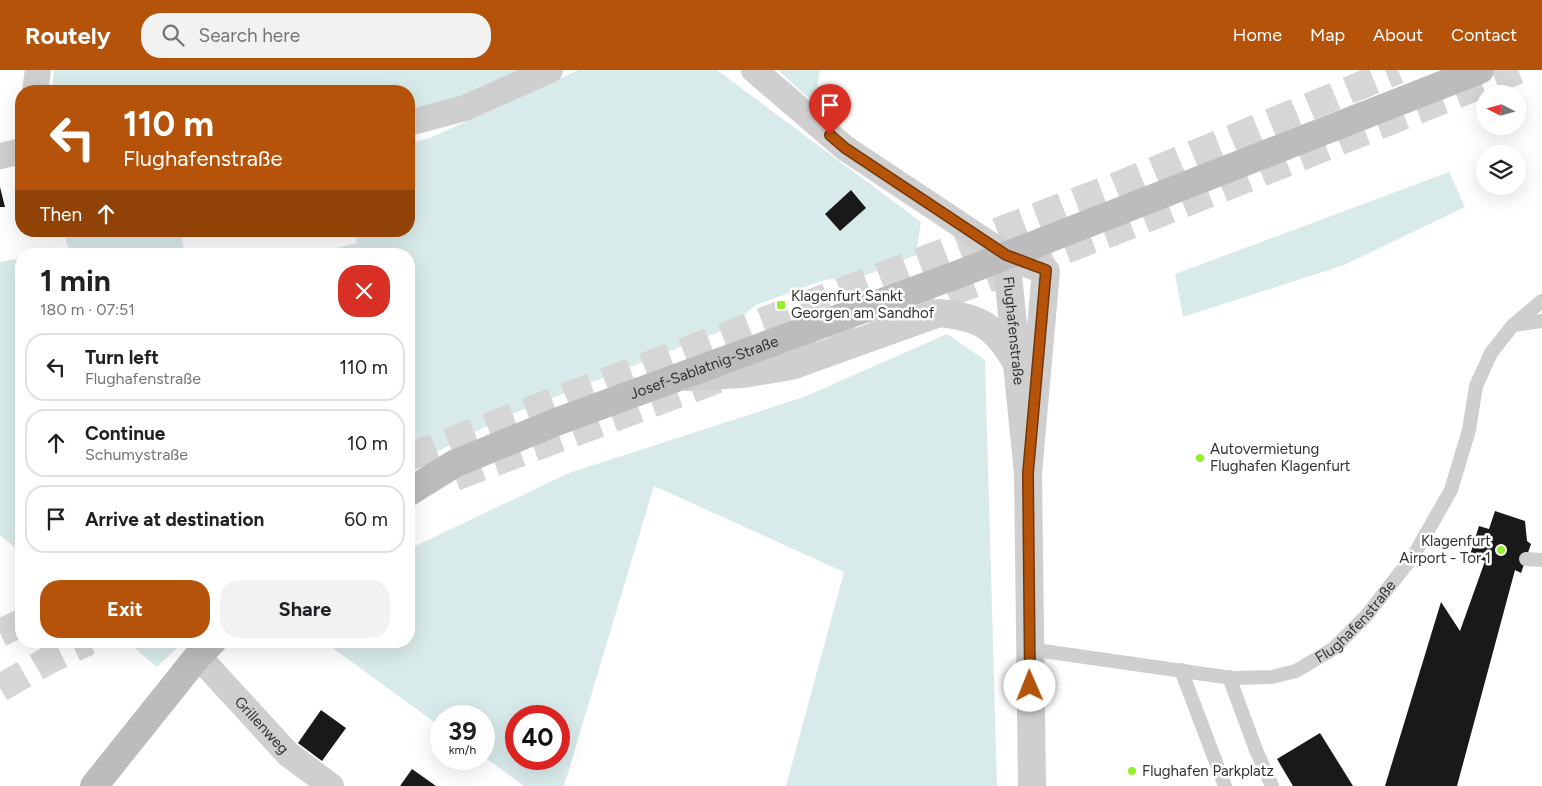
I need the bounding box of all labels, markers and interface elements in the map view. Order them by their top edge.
search box [141,13,491,58]
text: Routely [25,21,111,50]
icon: search [159,21,187,49]
text: Search here [199,24,300,47]
text: Home [1233,24,1282,46]
text: Map [1310,24,1345,46]
text: About [1373,24,1423,46]
text: Contact [1451,24,1517,46]
pin [809,84,851,135]
north arrow [1476,85,1526,135]
map controls [1476,85,1526,195]
icon: arrive [816,91,844,119]
text: 110 m [123,103,214,145]
icon: left [40,105,105,170]
text: Flughafenstraße [123,145,282,172]
button: layers [1476,145,1526,195]
icon: ahead [92,200,120,228]
text: Then [40,203,82,226]
text: 1 min [40,262,111,299]
button: close [338,265,390,317]
street label: Flughafenstraße [999,276,1028,386]
place label: Klagenfurt Sankt Georgen am Sandhof [791,287,935,322]
marker: Klagenfurt Sankt Georgen am Sandhof [775,299,787,311]
text: 180 m · 07:51 [40,300,135,319]
street label: Josef-Sablatnig-Straße [627,332,781,403]
text: Turn left [85,346,159,369]
icon: left [42,353,70,381]
text: 110 m [339,356,388,379]
text: Flughafenstraße [85,369,201,388]
text: Continue [85,422,165,445]
icon: ahead [42,429,70,457]
text: 10 m [347,432,388,455]
place label: Autovermietung Flughafen Klagenfurt [1210,440,1351,475]
text: Schumystraße [85,445,188,464]
marker: Autovermietung Flughafen Klagenfurt [1194,452,1206,464]
icon: arrive [42,505,70,533]
text: Arrive at destination [85,508,264,531]
text: 60 m [344,508,388,531]
place label: Klagenfurt Airport - Tor 1 [1399,532,1491,567]
marker: Klagenfurt Airport - Tor 1 [1495,544,1507,556]
street label: Flughafenstraße [1312,577,1400,667]
button: Exit [40,580,210,638]
button: Share [220,580,390,638]
position arrow [1003,659,1055,711]
street label: Grillenweg [231,693,292,758]
speed limit sign: 40 [505,705,570,770]
text: 39 [448,716,477,746]
text: km/h [449,743,476,757]
place label: Flughafen Parkplatz [1142,762,1274,780]
marker: Flughafen Parkplatz [1126,765,1138,777]

